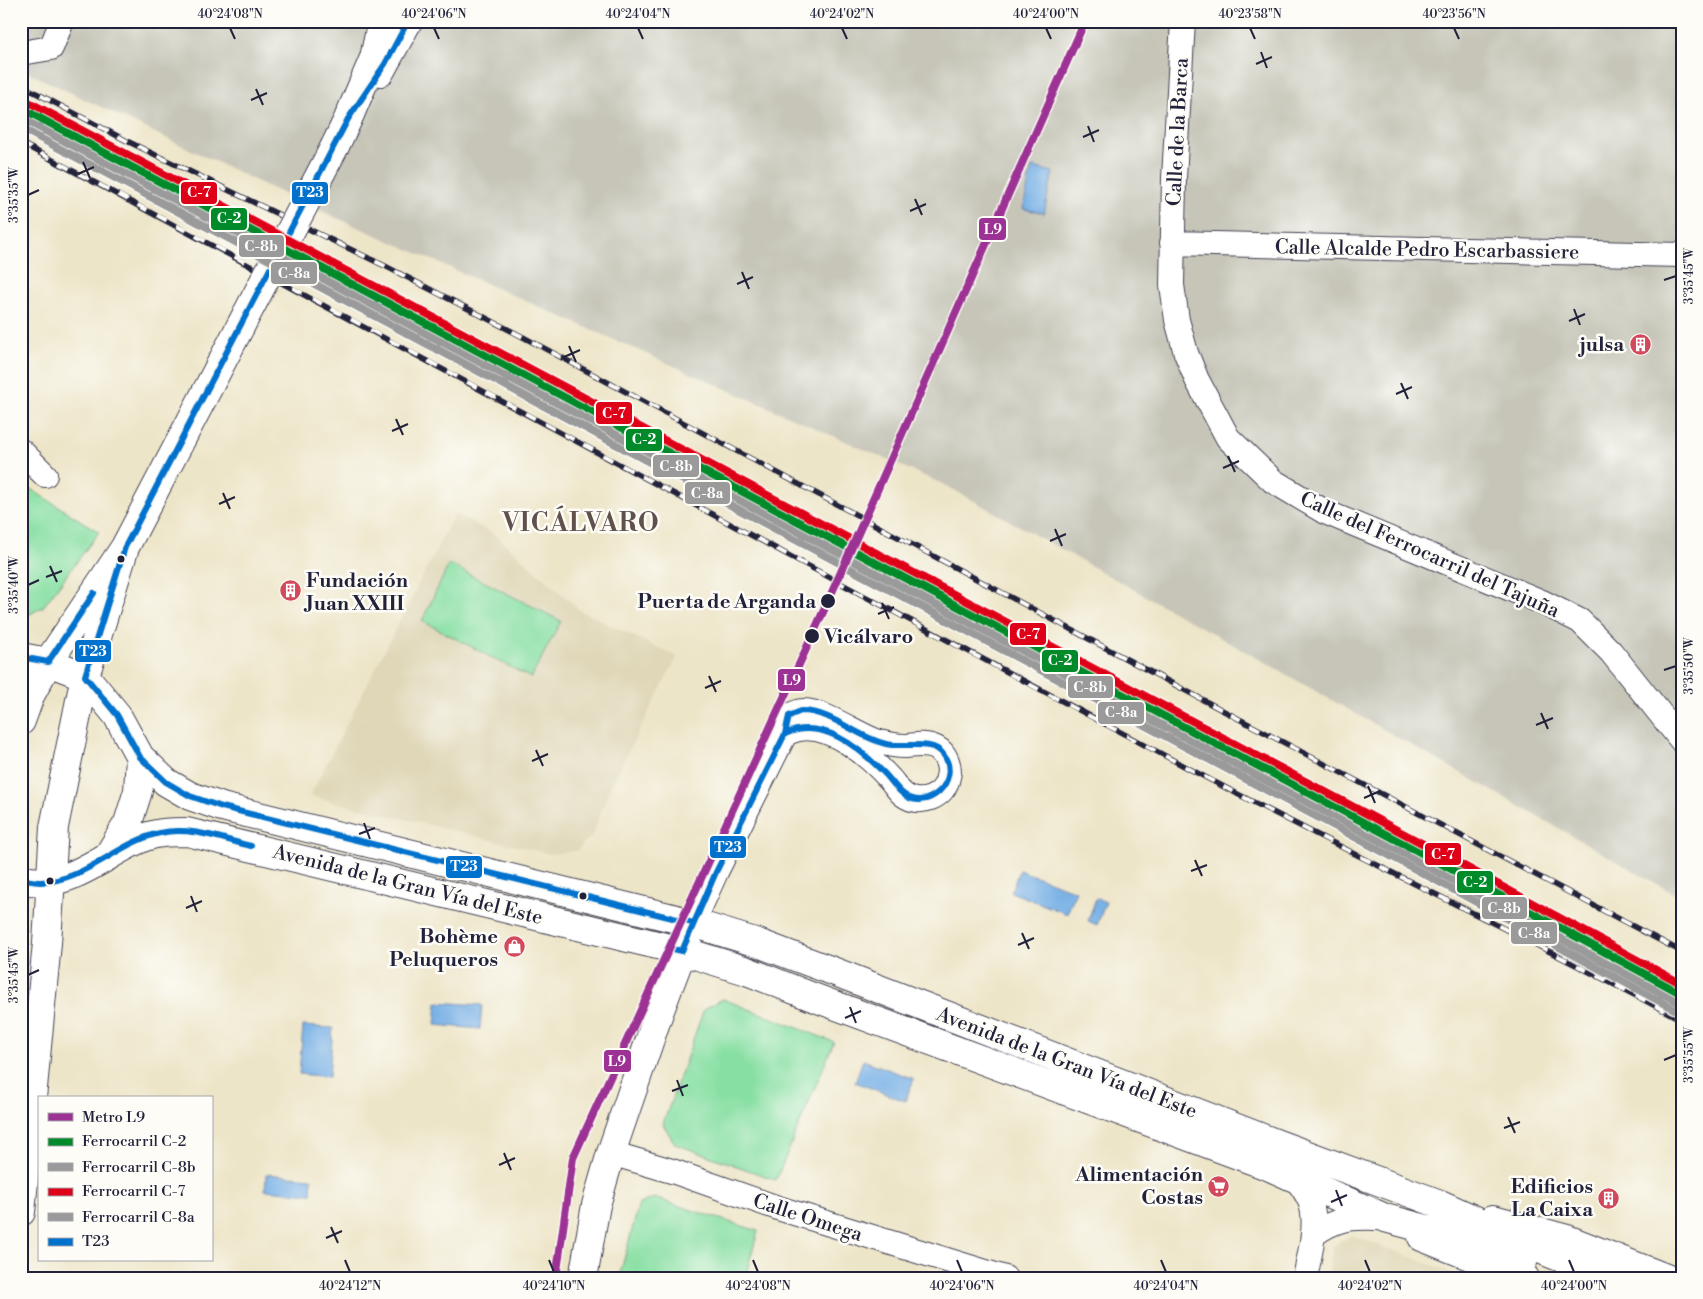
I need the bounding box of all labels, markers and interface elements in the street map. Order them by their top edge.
text: 40°24'08"N [197,7,263,22]
text: 40°24'06"N [401,7,467,22]
text: 40°24'04"N [606,7,671,22]
text: 40°24'02"N [810,7,874,22]
text: 40°24'00"N [1013,7,1079,22]
text: 40°23'58"N [1218,7,1282,22]
text: 40°23'56"N [1422,7,1486,22]
street label: Calle de la Barca [1162,56,1195,207]
text: 3°35'35"W [7,166,22,223]
line badge: C-7 [180,181,218,205]
line badge: T23 [291,181,329,205]
text: C-7 [187,184,212,202]
text: T23 [296,184,324,202]
line badge: C-2 [210,207,248,231]
text: C-2 [217,210,242,228]
line badge: L9 [978,217,1007,241]
text: L9 [984,221,1002,239]
line badge: C-8b [238,234,285,258]
street label: Calle Alcalde Pedro Escarbassiere [1275,235,1579,266]
text: C-8b [244,238,278,256]
text: 3°35'45"W [1682,247,1697,304]
line badge: C-8a [270,261,318,285]
text: C-8a [278,265,311,283]
building icon: julsa [1628,332,1652,356]
place label: julsa [1577,333,1624,358]
line badge: C-7 [595,401,633,425]
text: C-7 [602,405,627,423]
line badge: C-2 [625,428,663,452]
text: C-2 [632,431,657,449]
line badge: C-8b [652,454,700,478]
text: C-8b [659,458,693,476]
line badge: C-8a [684,481,731,505]
text: C-8a [691,485,724,503]
street label: Calle del Ferrocarril del Tajuña [1296,487,1564,624]
district label: VICÁLVARO [501,505,660,539]
unlabelled marker [116,554,126,564]
text: 3°35'40"W [7,555,22,614]
place label: Fundación Juan XXIII [303,569,409,617]
building icon: Fundación Juan XXIII [278,579,302,603]
place label: Puerta de Arganda [638,590,816,615]
marker: Puerta de Arganda [819,592,837,610]
line badge: C-7 [1009,622,1047,646]
place label: Vicálvaro [823,625,913,650]
text: C-7 [1016,626,1041,644]
marker: Vicálvaro [803,627,821,645]
text: 3°35'50"W [1682,636,1697,695]
line badge: T23 [74,639,112,663]
text: T23 [79,643,107,661]
line badge: C-2 [1041,649,1079,673]
text: C-2 [1048,652,1073,670]
line badge: L9 [777,668,806,692]
text: L9 [783,672,801,690]
line badge: C-8b [1067,675,1114,699]
text: C-8b [1073,679,1107,697]
line badge: C-8a [1097,701,1145,725]
text: C-8a [1105,704,1138,722]
line badge: T23 [709,835,747,859]
text: T23 [714,839,742,857]
street label: Avenida de la Gran Vía del Este [269,840,545,931]
line badge: C-7 [1424,842,1462,866]
text: C-7 [1431,846,1456,864]
line badge: T23 [445,855,483,879]
text: T23 [450,858,478,876]
line badge: C-2 [1456,870,1494,894]
text: C-2 [1463,874,1488,892]
unlabelled marker [45,876,55,886]
unlabelled marker [578,891,588,901]
line badge: C-8b [1481,896,1528,920]
text: C-8b [1487,900,1521,918]
line badge: C-8a [1510,921,1558,945]
place label: Bohème Peluqueros [389,925,498,973]
text: C-8a [1518,925,1551,943]
shop icon: Bohème Peluqueros [502,935,526,959]
text: 3°35'45"W [7,946,22,1003]
street label: Avenida de la Gran Vía del Este [932,1002,1200,1125]
text: 3°35'55"W [1682,1026,1697,1083]
line badge: L9 [603,1049,632,1073]
text: L9 [608,1053,626,1071]
legend [38,1096,212,1262]
text: Metro L9 [82,1108,145,1127]
text: Ferrocarril C-2 [82,1132,186,1151]
text: Ferrocarril C-8b [82,1158,196,1177]
place label: Alimentación Costas [1074,1163,1204,1211]
supermarket icon: Alimentación Costas [1207,1174,1231,1198]
place label: Edificios La Caixa [1511,1175,1593,1223]
text: Ferrocarril C-7 [82,1182,186,1201]
building icon: Edificios La Caixa [1597,1186,1621,1210]
street label: Calle Omega [750,1189,866,1248]
text: Ferrocarril C-8a [82,1208,195,1227]
text: T23 [82,1232,109,1251]
text: 40°24'12"N [319,1279,381,1294]
text: 40°24'10"N [523,1279,585,1294]
text: 40°24'08"N [725,1279,791,1294]
text: 40°24'06"N [929,1279,995,1294]
text: 40°24'04"N [1134,1279,1199,1294]
text: 40°24'02"N [1338,1279,1402,1294]
text: 40°24'00"N [1541,1279,1607,1294]

